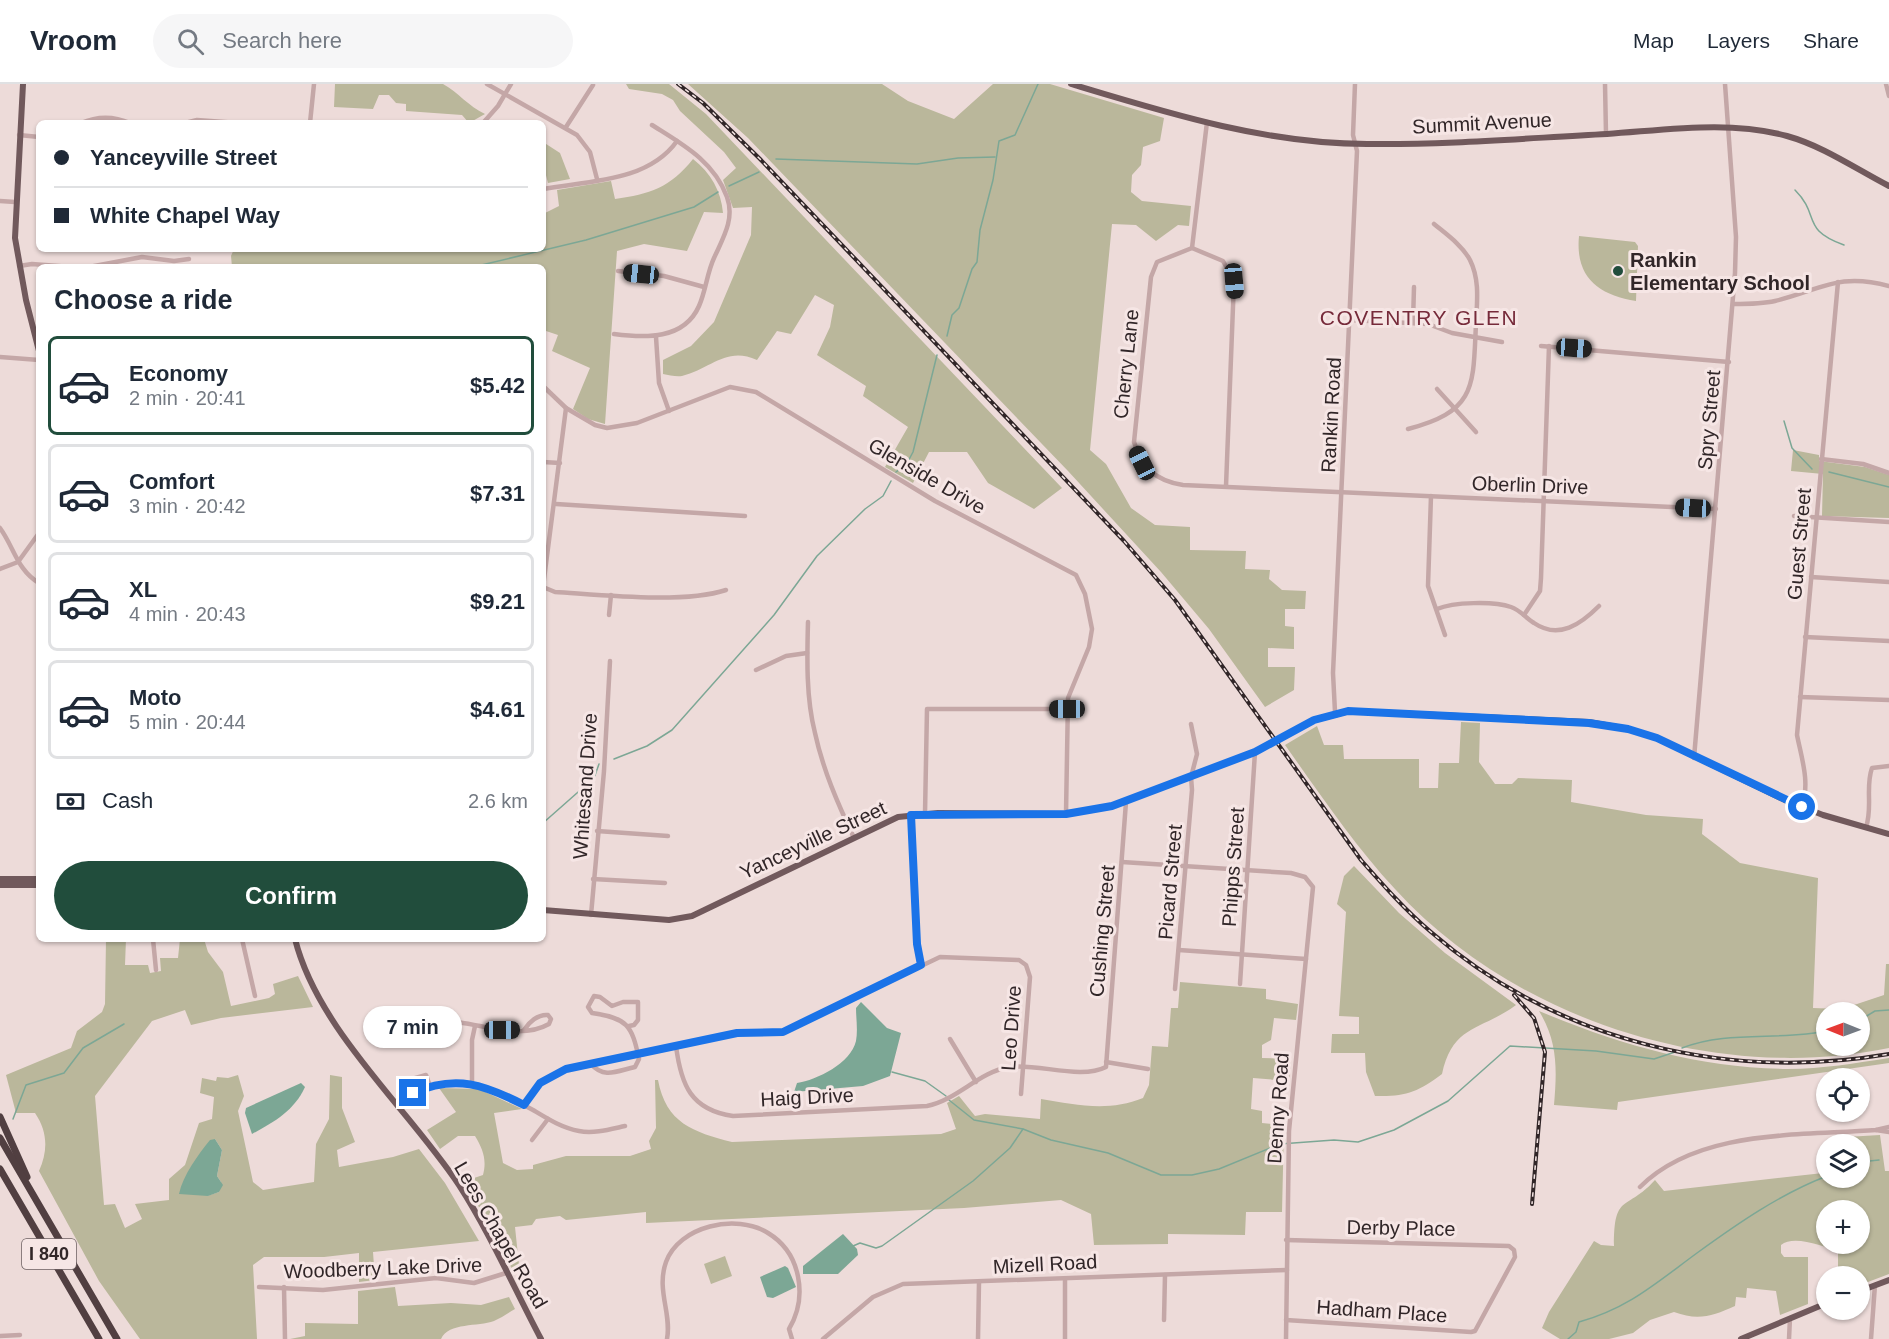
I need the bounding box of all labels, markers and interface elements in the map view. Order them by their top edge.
search box [153,14,573,68]
text: Vroom [30,25,117,56]
icon: search [174,25,207,58]
text: Search here [222,28,342,53]
text: Map [1633,29,1674,52]
text: Layers [1707,29,1770,52]
text: Share [1803,29,1859,52]
street label: Summit Avenue [1412,108,1552,138]
text: Yanceyville Street [90,145,277,170]
text: White Chapel Way [90,203,280,228]
place label: Rankin Elementary School [1630,249,1810,294]
car [1223,262,1245,300]
car [622,263,660,285]
marker: Rankin Elementary School [1611,264,1625,278]
text: Choose a ride [54,285,233,315]
district label: COVENTRY GLEN [1320,306,1518,329]
street label: Cherry Lane [1109,308,1143,420]
car [1555,338,1593,358]
street label: Rankin Road [1317,357,1345,473]
icon: car [57,359,111,413]
text: Economy [129,361,228,386]
street label: Spry Street [1694,369,1724,471]
text: $5.42 [470,373,525,398]
text: 2 min · 20:41 [129,387,246,409]
street label: Glenside Drive [865,434,989,518]
car [1126,443,1158,483]
icon: car [57,467,111,521]
text: Comfort [129,469,215,494]
street label: Oberlin Drive [1471,472,1589,498]
text: $7.31 [470,481,525,506]
street label: Guest Street [1783,487,1815,601]
text: 3 min · 20:42 [129,495,246,517]
car [1675,498,1711,518]
icon: car [57,575,111,629]
text: XL [129,577,157,602]
text: $9.21 [470,589,525,614]
text: 4 min · 20:43 [129,603,246,625]
icon: car [57,683,111,737]
text: Moto [129,685,182,710]
text: $4.61 [470,697,525,722]
car [1049,700,1085,718]
text: 5 min · 20:44 [129,711,246,733]
street label: Whitesand Drive [569,712,601,860]
icon: cash [54,785,87,818]
text: Cash [102,788,153,813]
text: 2.6 km [468,790,528,812]
route start [1788,793,1815,820]
street label: Yanceyville Street [736,796,890,883]
street label: Phipps Street [1218,806,1248,928]
street label: Picard Street [1154,823,1186,941]
button: Confirm [54,861,528,930]
street label: Cushing Street [1085,864,1119,998]
street label: Leo Drive [997,985,1025,1071]
north arrow [1816,1002,1870,1056]
map controls [1816,1002,1870,1320]
callout: 7 min [364,1006,462,1048]
text: 7 min [386,1016,439,1038]
car [484,1021,520,1039]
street label: Denny Road [1263,1052,1293,1164]
button: locate [1816,1068,1870,1122]
route end [399,1079,426,1106]
street label: Haig Drive [760,1084,854,1110]
button: layers [1816,1134,1870,1188]
street label: Lees Chapel Road [450,1158,552,1312]
button: + [1816,1200,1870,1254]
street label: Derby Place [1346,1216,1456,1240]
road number: I 840 [22,1239,76,1269]
street label: Mizell Road [992,1250,1098,1278]
street label: Woodberry Lake Drive [283,1254,483,1282]
button: − [1816,1266,1870,1320]
street label: Hadham Place [1316,1295,1448,1327]

